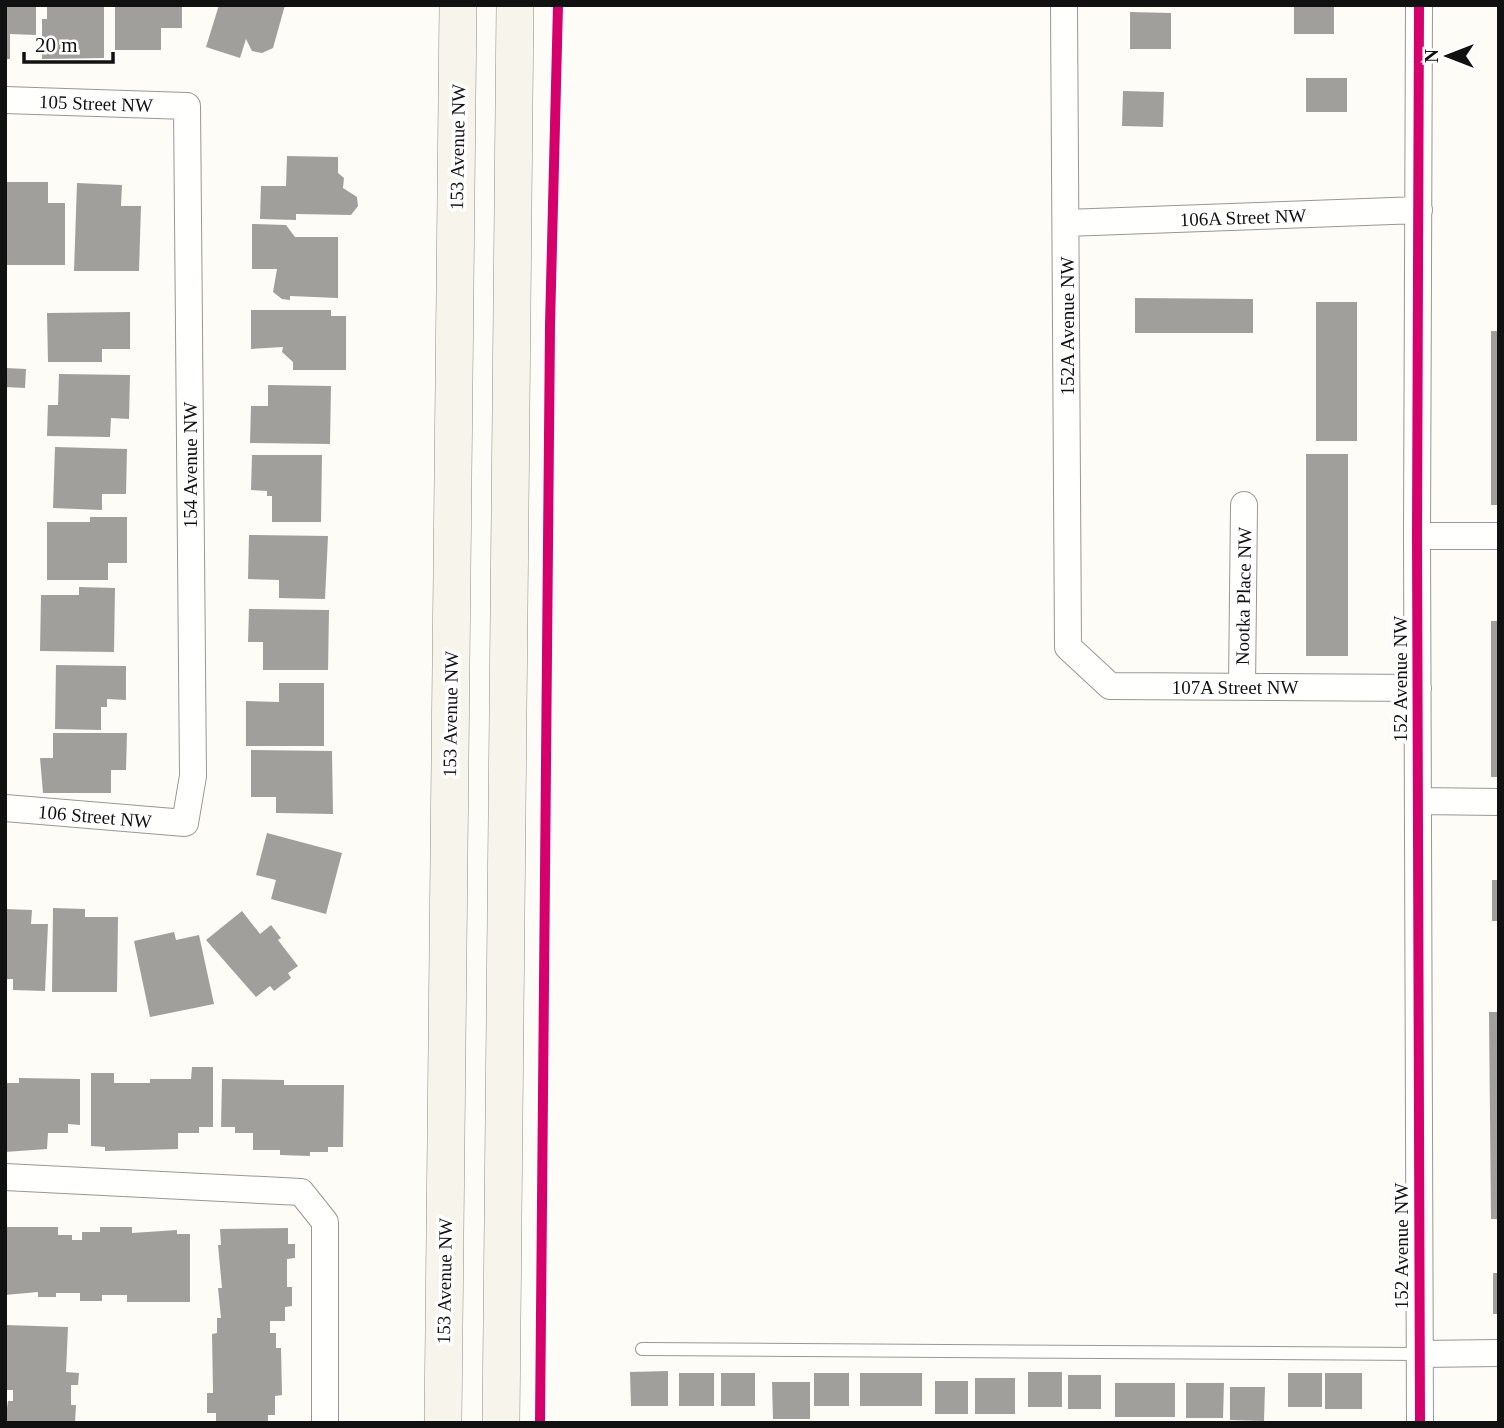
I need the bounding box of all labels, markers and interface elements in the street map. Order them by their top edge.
scale bar [24,21,114,65]
north arrow [1413,21,1483,91]
text: 20 m [35,33,78,57]
text: N [1421,49,1442,63]
street label: 153 Avenue NW [446,84,469,210]
street label: 105 Street NW [39,91,153,116]
street label: 106A Street NW [1179,205,1307,230]
street label: 152A Avenue NW [1057,256,1078,395]
street label: 154 Avenue NW [180,402,201,528]
street label: Nootka Place NW [1232,527,1255,665]
street label: 152 Avenue NW [1390,616,1411,742]
street label: 153 Avenue NW [439,651,462,777]
street label: 107A Street NW [1172,677,1298,698]
street label: 106 Street NW [37,801,153,832]
street label: 152 Avenue NW [1391,1183,1412,1309]
street label: 153 Avenue NW [433,1218,456,1344]

